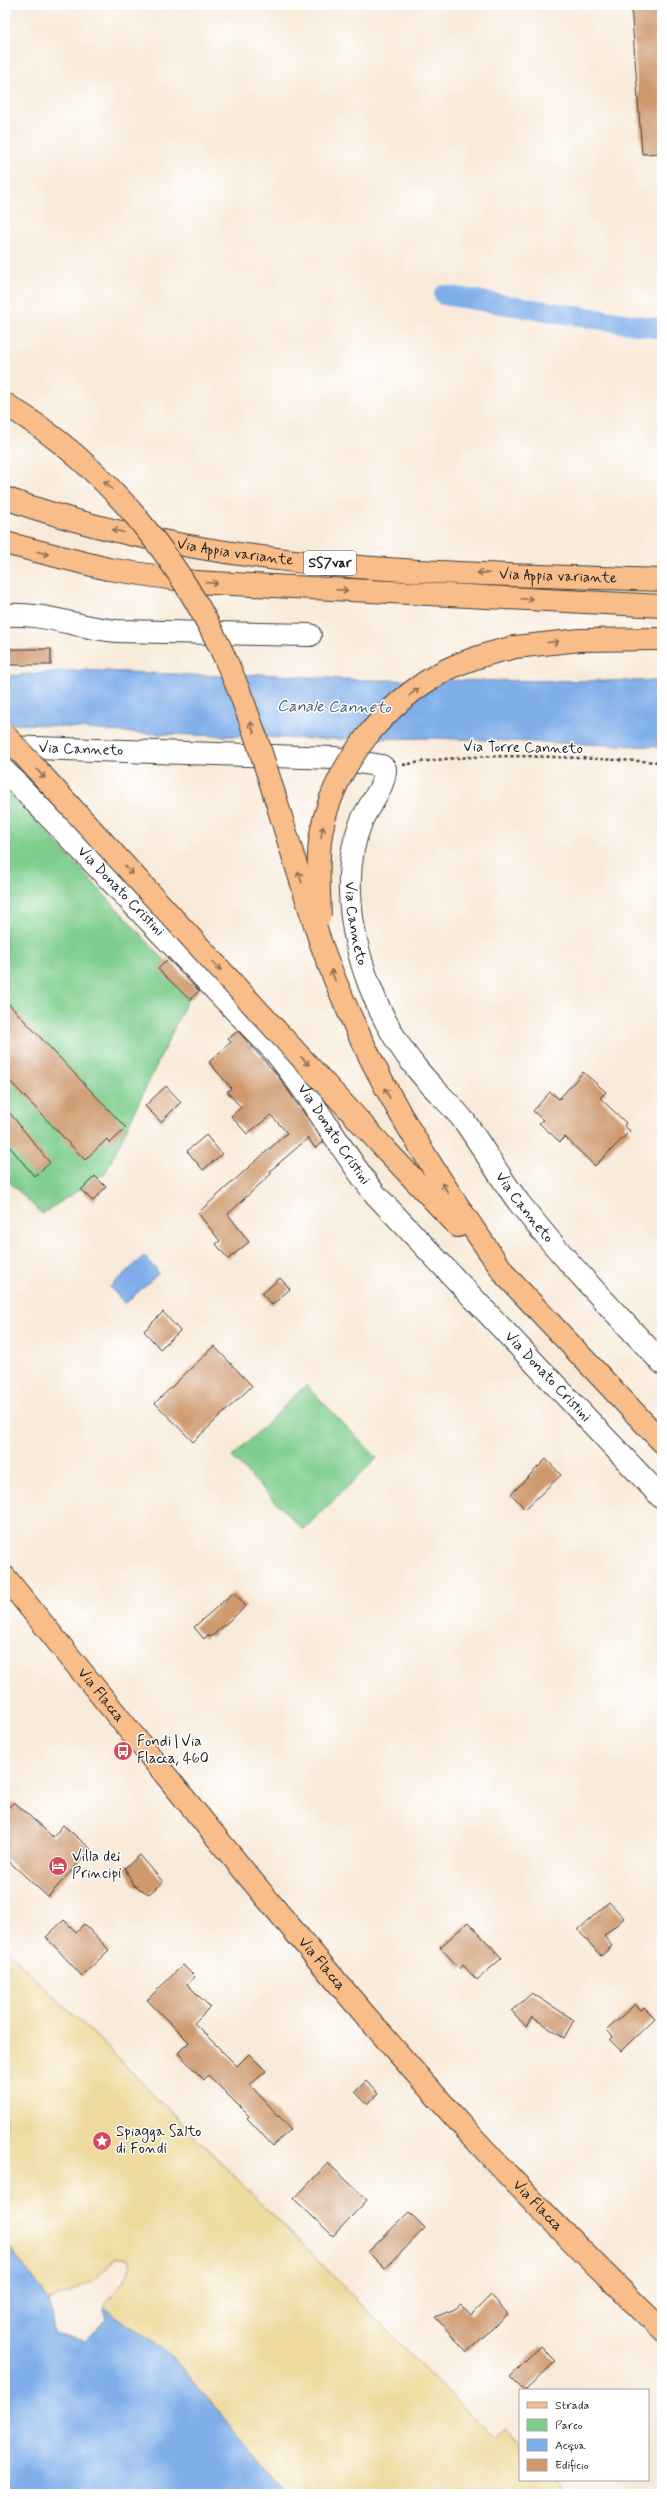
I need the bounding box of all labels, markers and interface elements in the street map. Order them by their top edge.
one-way arrow [103,480,113,490]
one-way arrow [112,527,125,534]
street label: Via Appia variante [175,534,295,571]
one-way arrow [36,550,49,558]
road number: SS7var [304,551,356,575]
street label: Via Appia variante [499,565,617,588]
one-way arrow [477,569,490,577]
one-way arrow [205,580,218,587]
one-way arrow [335,587,348,594]
one-way arrow [520,595,533,603]
one-way arrow [546,639,559,646]
one-way arrow [409,687,420,696]
water label: Canale Canneto [277,696,392,719]
one-way arrow [248,721,256,733]
street label: Via Torre Canneto [463,737,583,759]
street label: Via Canneto [38,738,124,761]
one-way arrow [36,769,46,779]
one-way arrow [318,826,326,839]
street label: Via Donato Cristini [73,842,169,941]
one-way arrow [124,865,134,875]
one-way arrow [296,871,303,884]
street label: Via Canneto [340,881,372,968]
one-way arrow [212,961,222,971]
one-way arrow [328,969,336,981]
one-way arrow [300,1056,309,1067]
street label: Via Donato Cristini [292,1080,375,1189]
one-way arrow [383,1087,390,1099]
street label: Via Canneto [490,1168,558,1247]
one-way arrow [441,1183,449,1194]
street label: Via Donato Cristini [500,1327,595,1427]
street label: Via Flacca [73,1664,129,1727]
place label: Fondi | Via Flacca, 460 [137,1732,209,1769]
bus stop icon: Fondi | Via Flacca, 460 [112,1740,134,1762]
place label: Villa dei Principi [72,1847,122,1884]
hotel icon: Villa dei Principi [47,1855,69,1877]
street label: Via Flacca [293,1933,350,1995]
place label: Spiagga Salto di Fondi [116,2122,201,2159]
place icon: Spiagga Salto di Fondi [91,2130,113,2152]
street label: Via Flacca [508,2176,567,2236]
legend [519,2389,649,2481]
text: Strada [555,2398,589,2414]
text: Parco [555,2418,583,2434]
text: Acqua [555,2438,586,2454]
text: Edificio [555,2458,589,2474]

